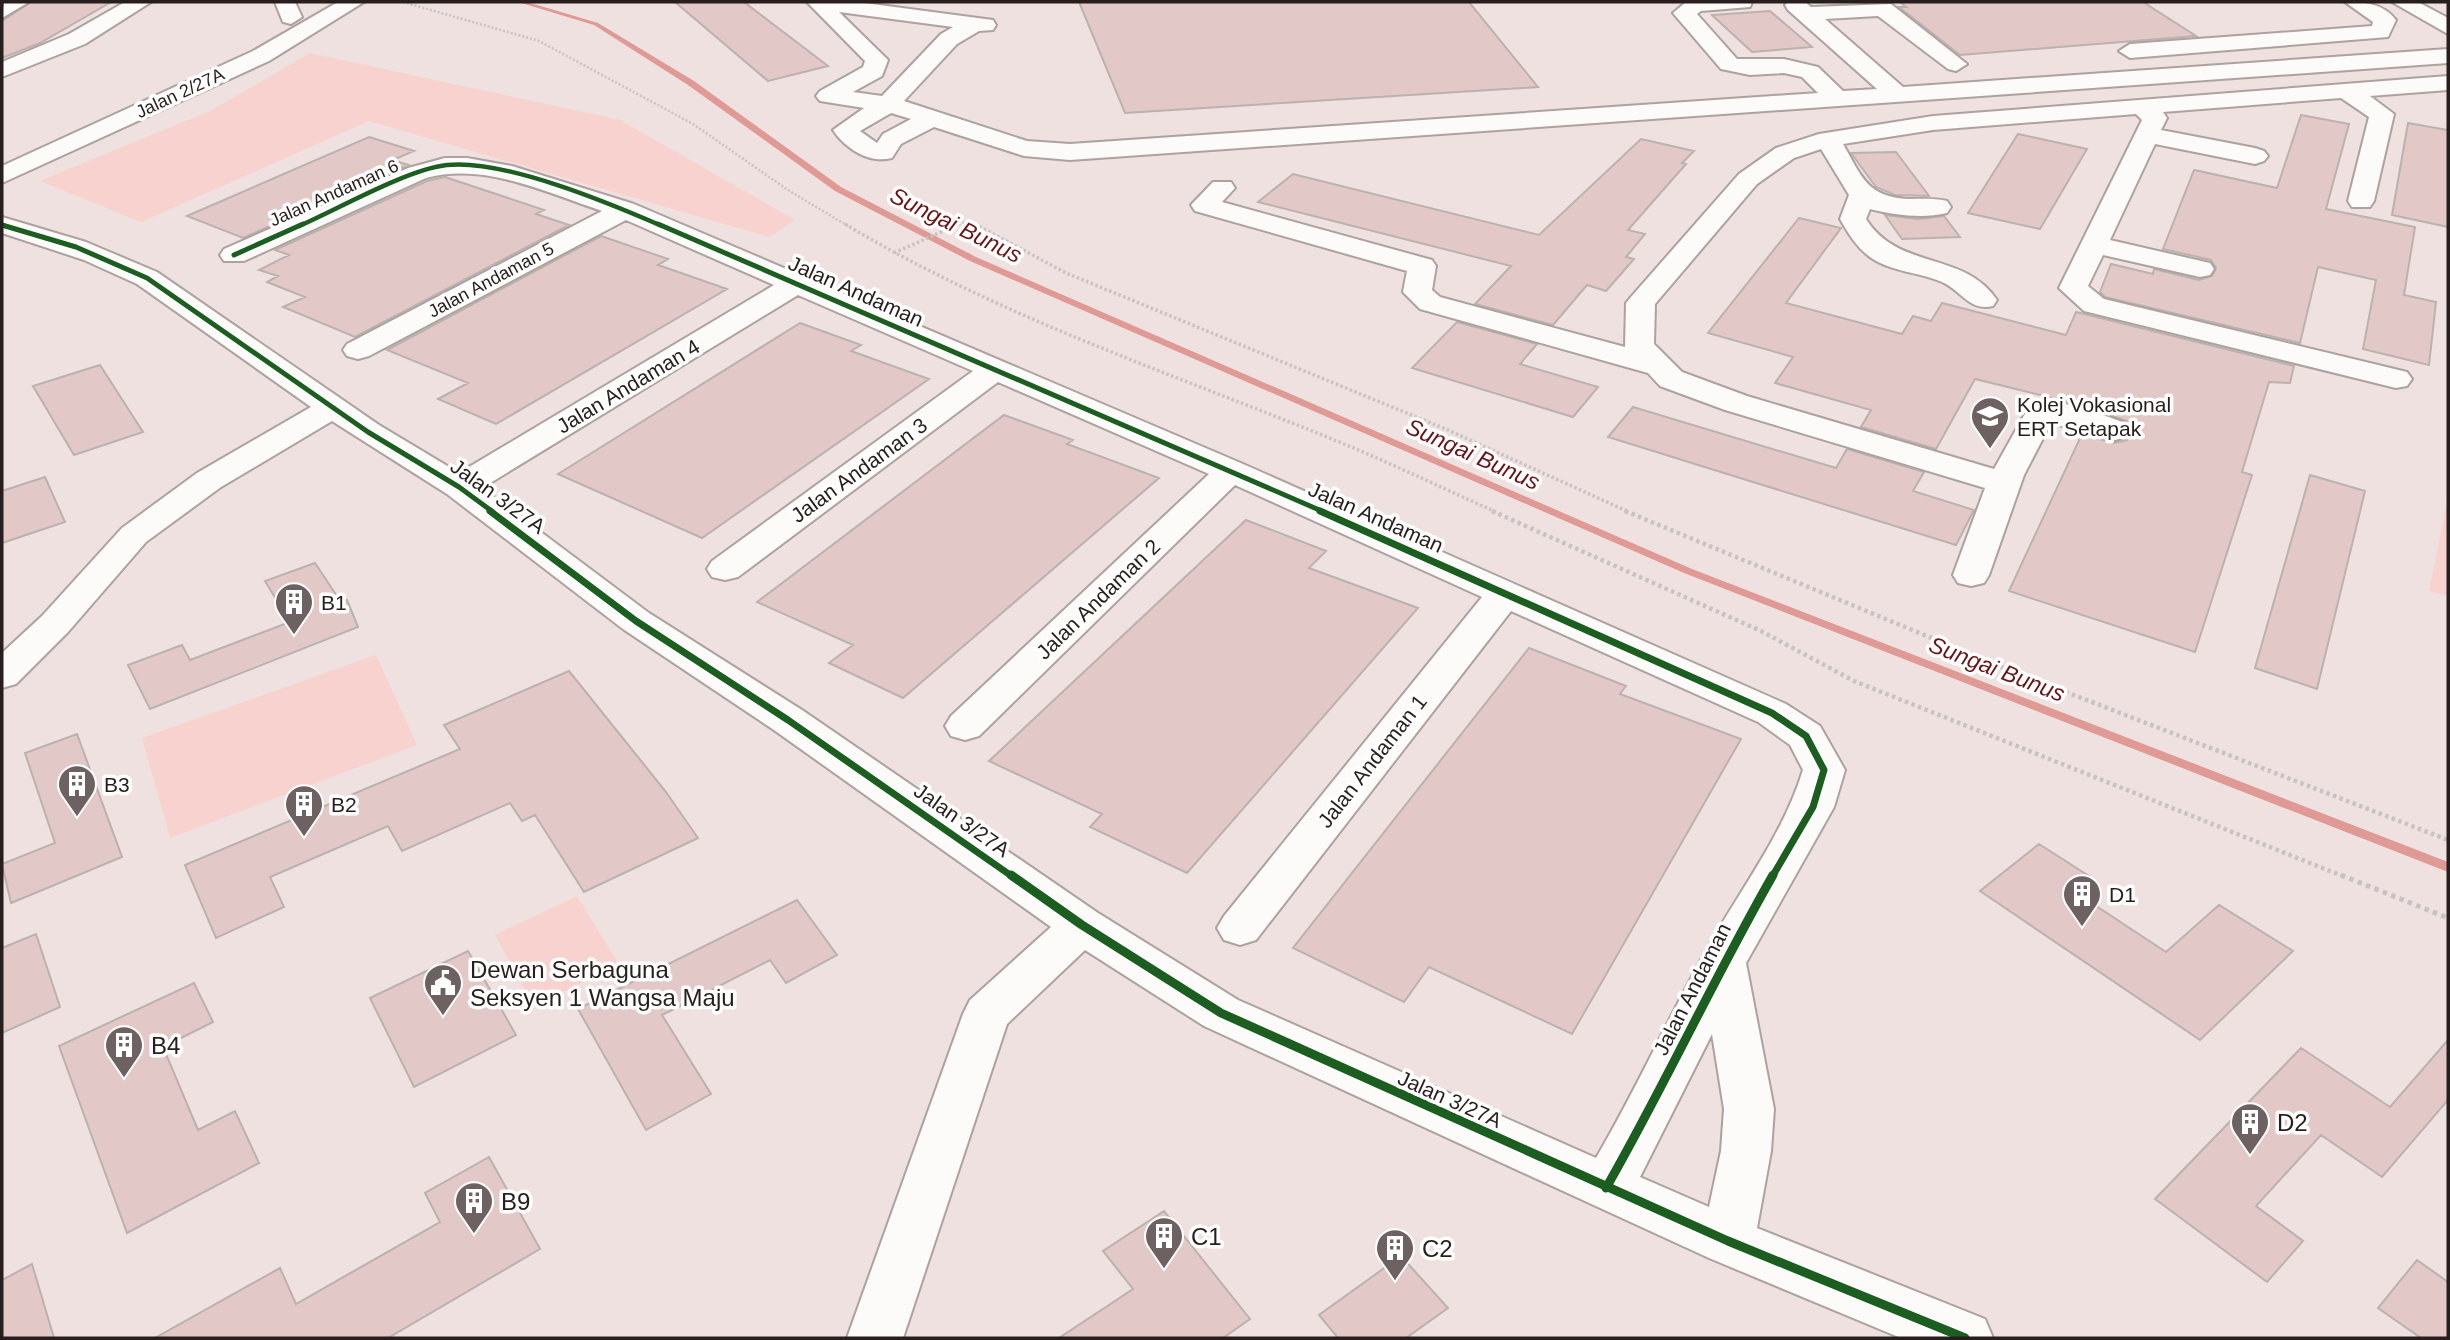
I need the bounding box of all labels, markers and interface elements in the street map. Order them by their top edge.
street label: Jalan 2/27A [133,64,227,122]
street label: Jalan Andaman 6 [266,156,402,230]
water label: Sungai Bunus [886,182,1027,268]
street label: Jalan Andaman 5 [425,239,557,321]
street label: Jalan Andaman [785,251,927,331]
street label: Jalan Andaman 4 [553,334,704,438]
place label: Kolej Vokasional ERT Setapak [2017,393,2171,440]
school or university icon: Kolej Vokasional ERT Setapak [1969,395,2011,450]
street label: Jalan Andaman 3 [787,413,931,527]
water label: Sungai Bunus [1402,413,1544,495]
street label: Jalan 3/27A [446,454,550,538]
street label: Jalan Andaman [1305,477,1447,557]
street label: Jalan Andaman 2 [1032,534,1164,664]
building icon: B1 [273,581,315,636]
place label: B1 [321,591,347,614]
water label: Sungai Bunus [1925,631,2069,707]
street label: Jalan Andaman 1 [1313,690,1431,832]
building icon: B3 [56,763,98,818]
place label: B3 [104,773,130,796]
street label: Jalan 3/27A [910,779,1014,861]
building icon: B2 [283,783,325,838]
place label: B2 [331,793,357,816]
building icon: D1 [2061,873,2103,928]
place label: D1 [2109,883,2136,906]
street label: Jalan Andaman [1649,919,1735,1059]
place label: Dewan Serbaguna Seksyen 1 Wangsa Maju [470,956,735,1011]
public building icon: Dewan Serbaguna Seksyen 1 Wangsa Maju [422,962,464,1017]
building icon: B4 [103,1024,145,1079]
place label: B4 [151,1032,180,1059]
street label: Jalan 3/27A [1395,1066,1505,1132]
building icon: D2 [2229,1101,2271,1156]
place label: D2 [2277,1109,2308,1136]
building icon: B9 [453,1180,495,1235]
place label: B9 [501,1188,530,1215]
building icon: C1 [1143,1215,1185,1270]
place label: C1 [1191,1223,1222,1250]
building icon: C2 [1374,1227,1416,1282]
place label: C2 [1422,1235,1453,1262]

